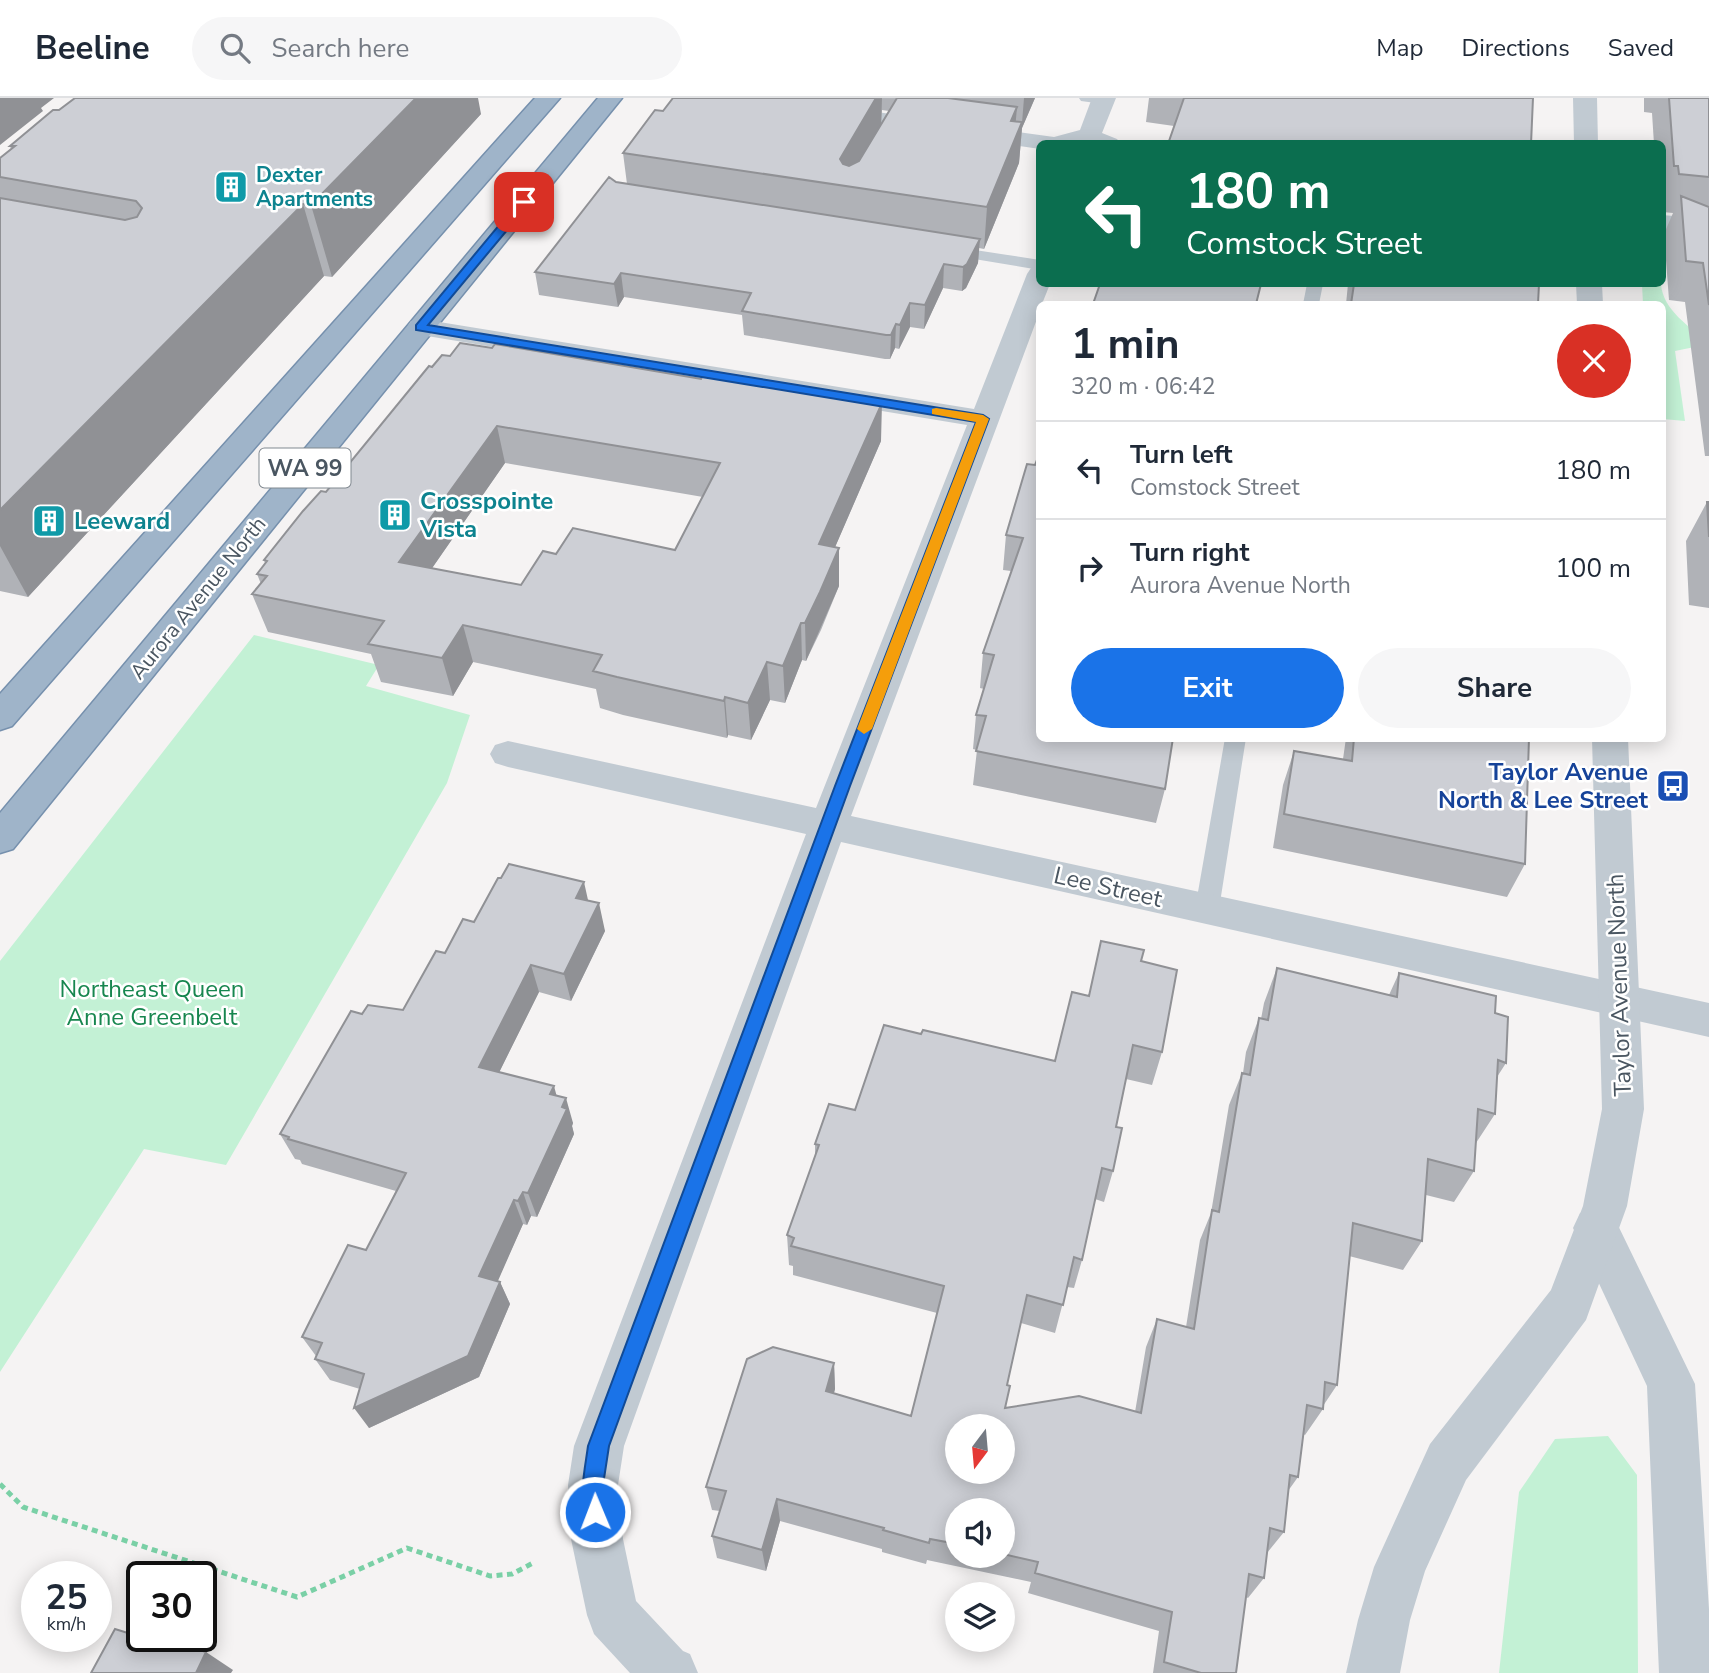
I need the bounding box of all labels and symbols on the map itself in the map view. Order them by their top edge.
place label: Dexter Apartments [256,161,373,213]
building icon: Dexter Apartments [212,168,250,206]
pin [494,172,554,232]
road number: WA 99 [260,448,350,488]
place label: Crosspointe Vista [419,485,553,545]
building icon: Crosspointe Vista [376,496,414,534]
building icon: Leeward [30,502,68,540]
place label: Leeward [74,505,170,537]
street label: Aurora Avenue North [124,511,272,685]
place label: Taylor Avenue North & Lee Street [1438,756,1649,816]
bus stop icon: Taylor Avenue North & Lee Street [1654,767,1692,805]
street label: Lee Street [1051,859,1166,915]
street label: Taylor Avenue North [1599,873,1639,1097]
park label: Northeast Queen Anne Greenbelt [60,973,244,1033]
north arrow [945,1414,1015,1484]
position arrow [558,1475,632,1549]
speed limit sign: 30 [126,1561,217,1652]

